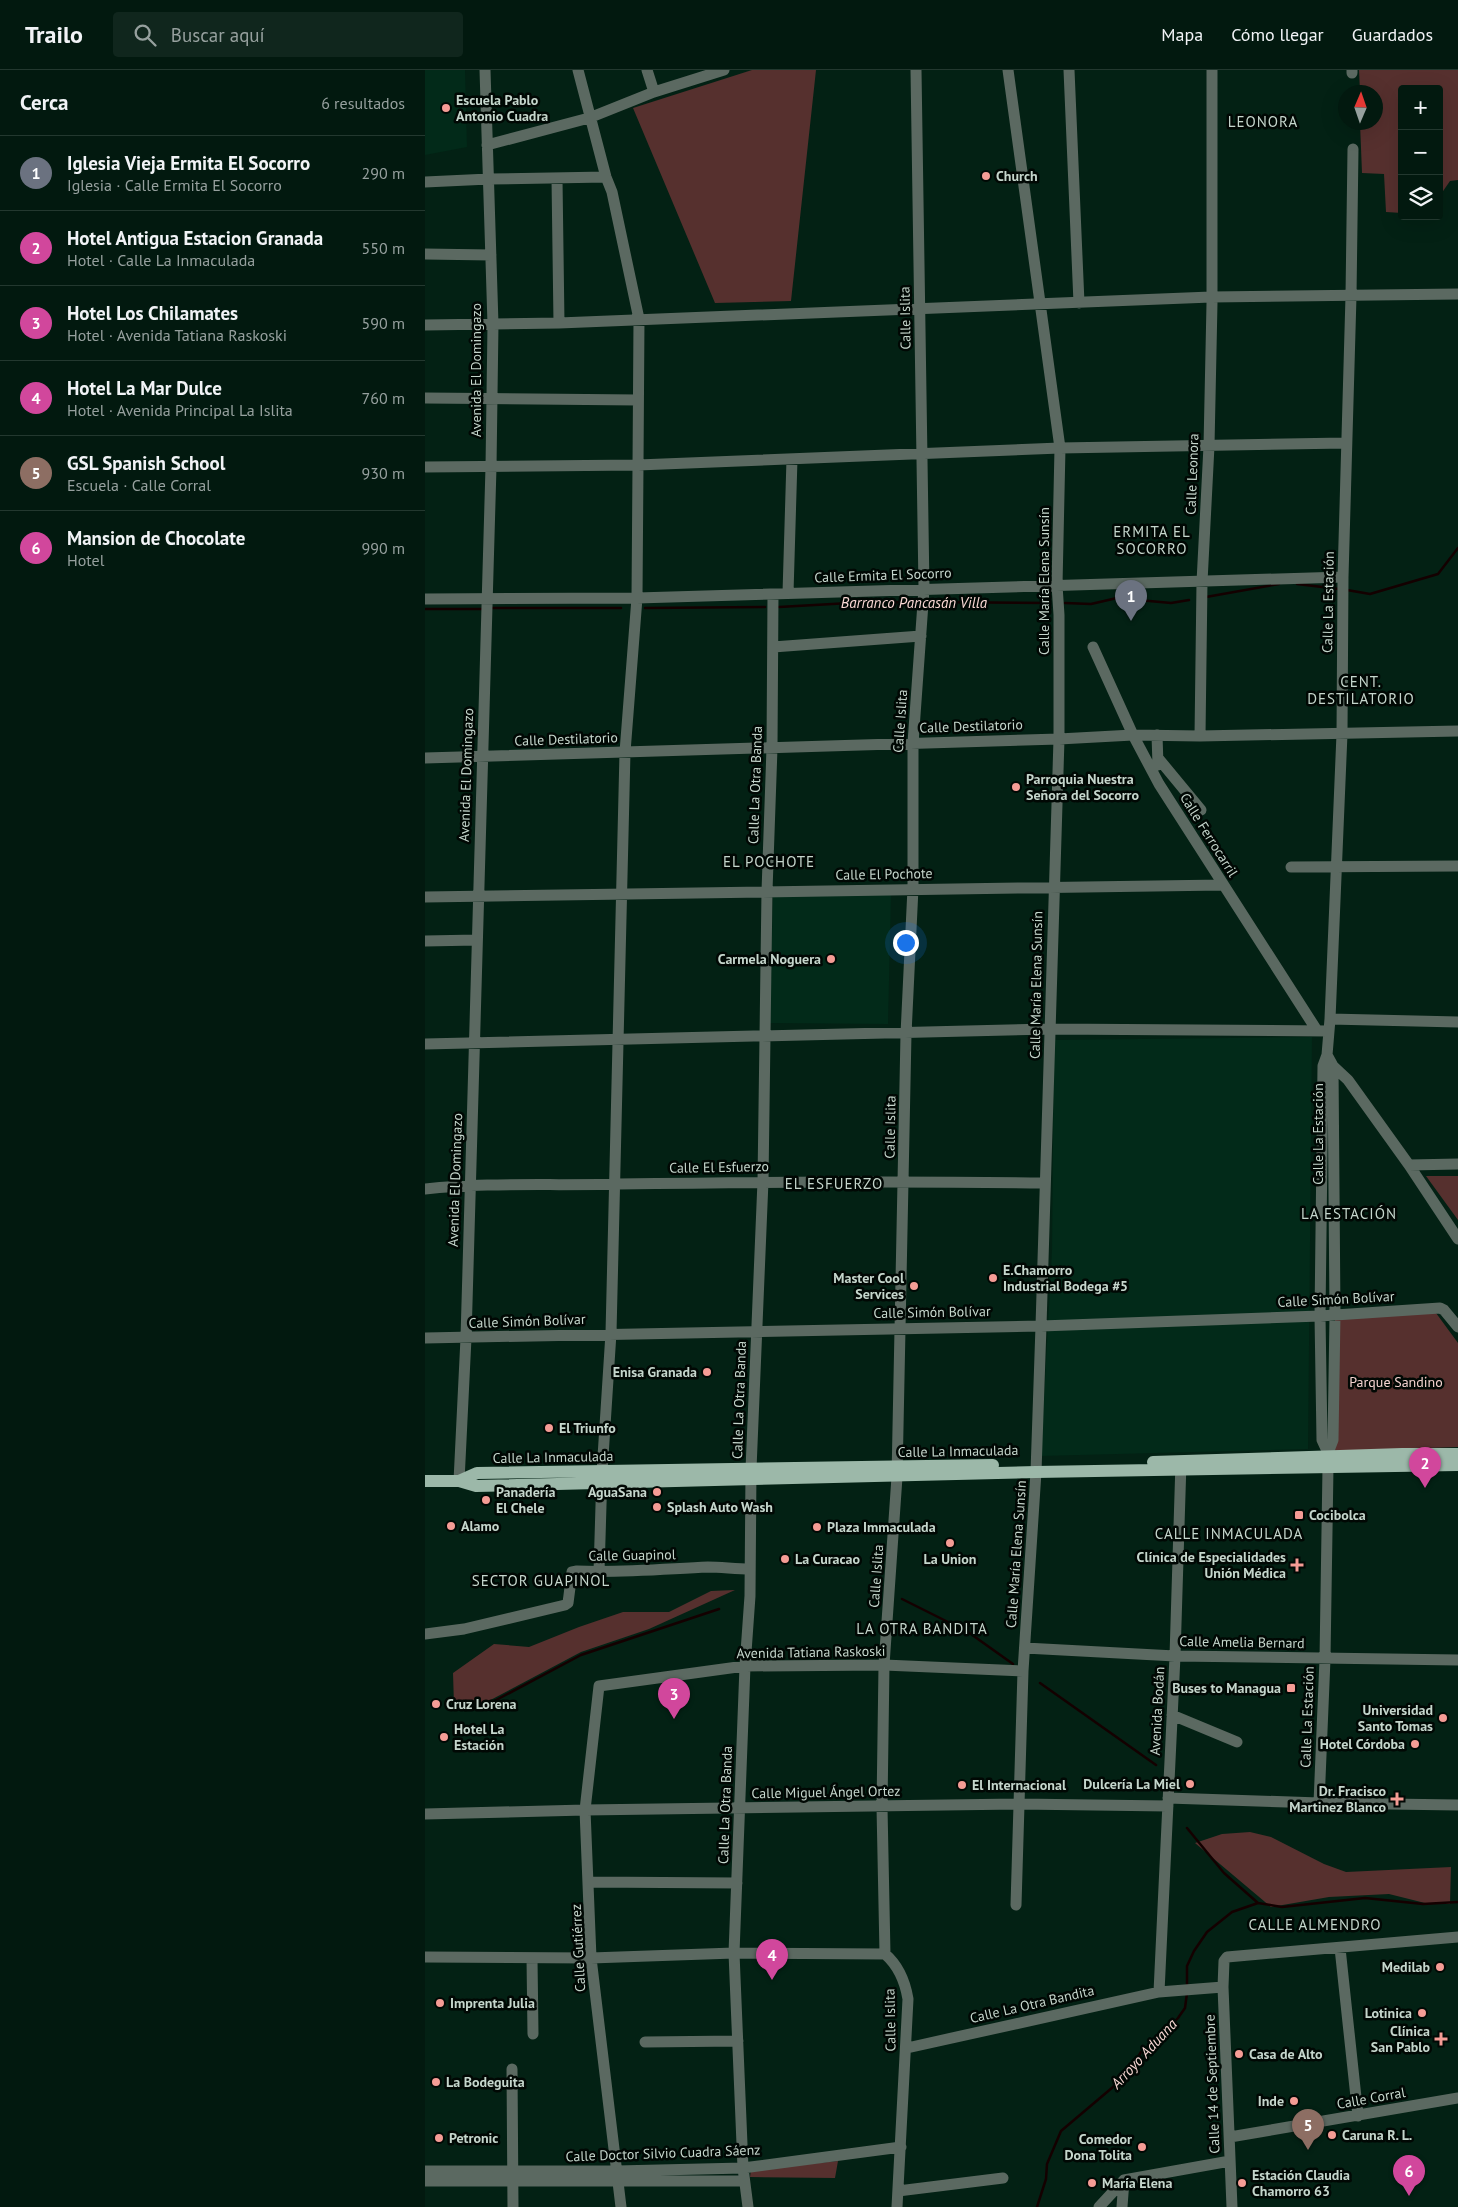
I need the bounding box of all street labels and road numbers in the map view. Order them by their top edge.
street label: Calle Islita [895,286,915,350]
street label: Avenida El Domingazo [467,303,485,437]
street label: Calle Leonora [1182,433,1202,515]
street label: Calle María Elena Sunsín [1035,507,1053,655]
street label: Calle La Estación [1318,551,1338,653]
street label: Calle Ermita El Socorro [814,564,952,586]
street label: Calle Islita [889,689,911,753]
street label: Avenida El Domingazo [455,708,477,842]
street label: Calle Destilatorio [919,715,1023,737]
street label: Calle La Otra Banda [744,725,766,844]
street label: Calle Destilatorio [514,728,618,750]
street label: Calle Ferrocarril [1176,790,1242,880]
street label: Calle El Pochote [835,864,933,884]
street label: Calle María Elena Sunsín [1026,911,1046,1059]
street label: Calle La Estación [1309,1083,1327,1185]
street label: Calle Islita [880,1095,900,1159]
street label: Avenida El Domingazo [444,1113,466,1247]
street label: Calle El Esfuerzo [669,1157,769,1177]
street label: Calle Simón Bolívar [1277,1287,1395,1311]
street label: Calle Simón Bolívar [873,1302,991,1322]
street label: Calle Simón Bolívar [468,1310,586,1332]
street label: Calle La Otra Banda [728,1340,750,1459]
street label: Calle La Inmaculada [897,1441,1019,1461]
street label: Calle La Inmaculada [492,1447,614,1467]
street label: Calle María Elena Sunsín [1002,1480,1030,1628]
street label: Calle Islita [865,1544,887,1608]
street label: Calle Guapinol [588,1545,676,1565]
street label: Calle Amelia Bernard [1179,1632,1305,1652]
street label: Avenida Tatiana Raskoski [736,1642,886,1662]
street label: Avenida Bodán [1146,1666,1168,1756]
street label: Calle La Estación [1296,1666,1318,1768]
street label: Calle La Otra Banda [714,1745,736,1864]
street label: Calle Miguel Ángel Ortez [751,1782,901,1802]
street label: Calle Gutiérrez [567,1903,589,1993]
street label: Calle La Otra Bandita [968,1981,1096,2027]
street label: Calle Islita [880,1988,900,2052]
street label: Calle 14 de Septiembre [1201,2014,1223,2154]
street label: Calle Corral [1335,2083,1407,2113]
street label: Calle Doctor Silvio Cuadra Sáenz [565,2141,761,2165]

